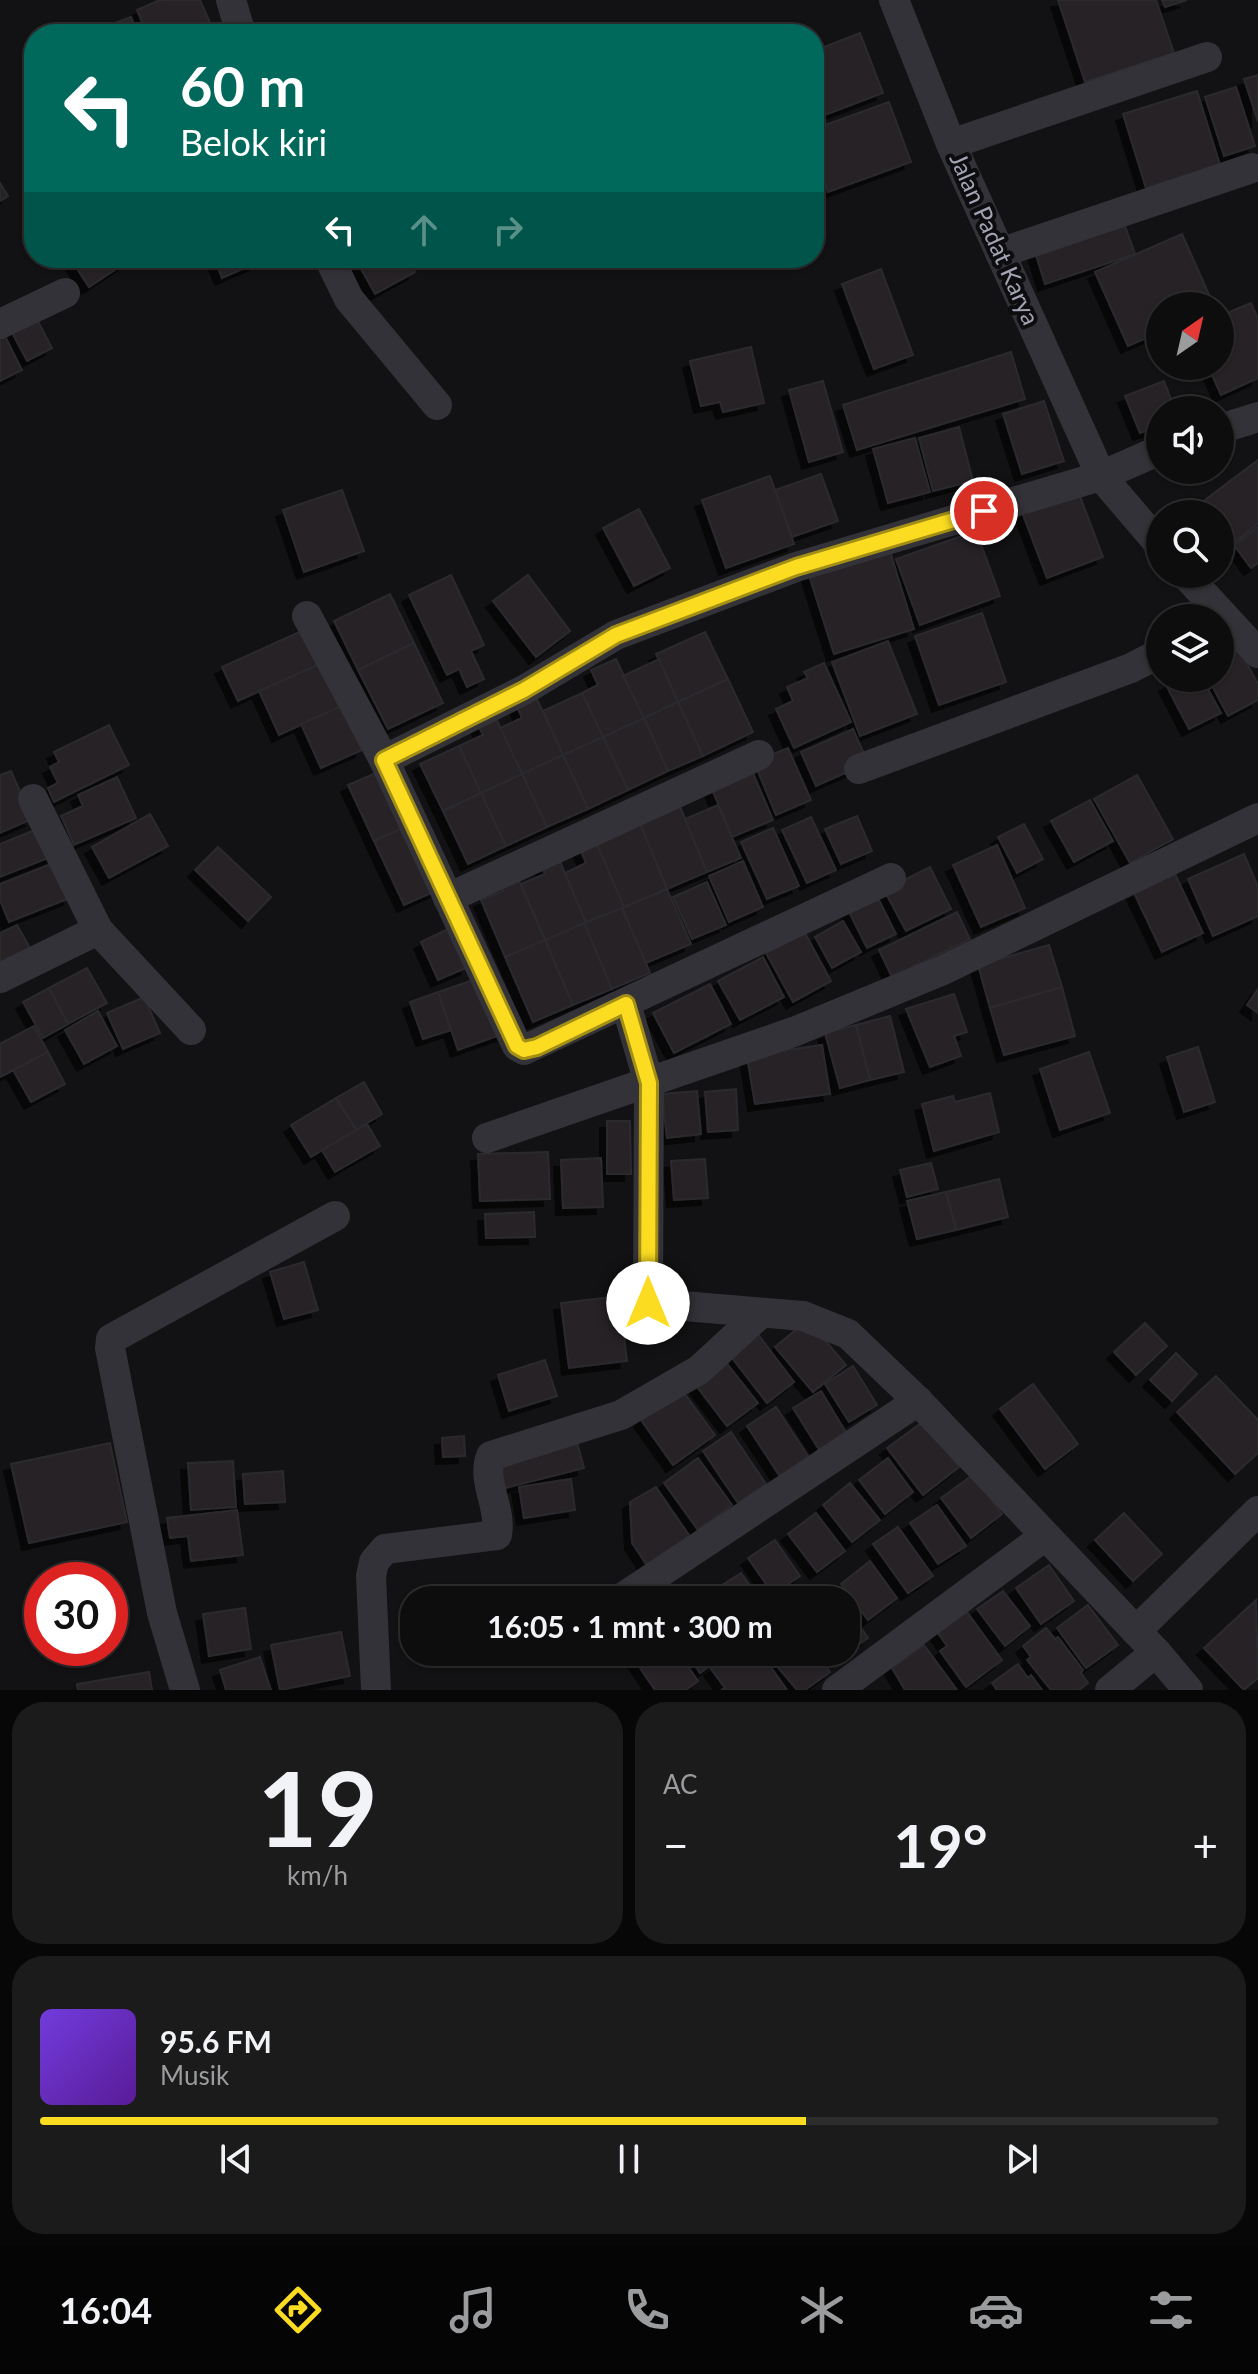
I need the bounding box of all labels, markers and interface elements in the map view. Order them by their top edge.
text: 60 m [180,52,305,119]
icon: left [48,56,152,160]
text: Belok kiri [180,120,327,164]
street label: Jalan Padat Karya [944,148,1046,329]
icon: left [318,208,362,252]
icon: ahead [402,208,446,252]
icon: right [486,208,530,252]
north arrow [1146,292,1234,380]
map controls [1146,292,1234,692]
button: sound [1146,396,1234,484]
pin [950,477,1018,545]
icon: arrive [962,489,1006,533]
button: search [1146,500,1234,588]
button: layers [1146,604,1234,692]
position arrow [606,1261,690,1345]
speed limit sign: 30 [24,1562,128,1666]
text: 16:05 · 1 mnt · 300 m [487,1608,773,1644]
text: 19 [257,1744,378,1869]
text: AC [663,1768,698,1800]
text: 19° [893,1809,988,1881]
text: − [663,1819,689,1871]
text: + [1192,1819,1218,1871]
text: km/h [287,1859,348,1891]
text: 95.6 FM [160,2023,272,2059]
text: Musik [160,2059,229,2091]
icon: previous [214,2137,258,2181]
icon: pause [607,2137,651,2181]
icon: next [1000,2137,1044,2181]
icon: directions [270,2282,326,2338]
icon: music [445,2282,501,2338]
icon: phone [619,2282,675,2338]
icon: climate [794,2282,850,2338]
icon: car [968,2282,1024,2338]
icon: filters [1143,2282,1199,2338]
text: 16:04 [59,2288,152,2332]

